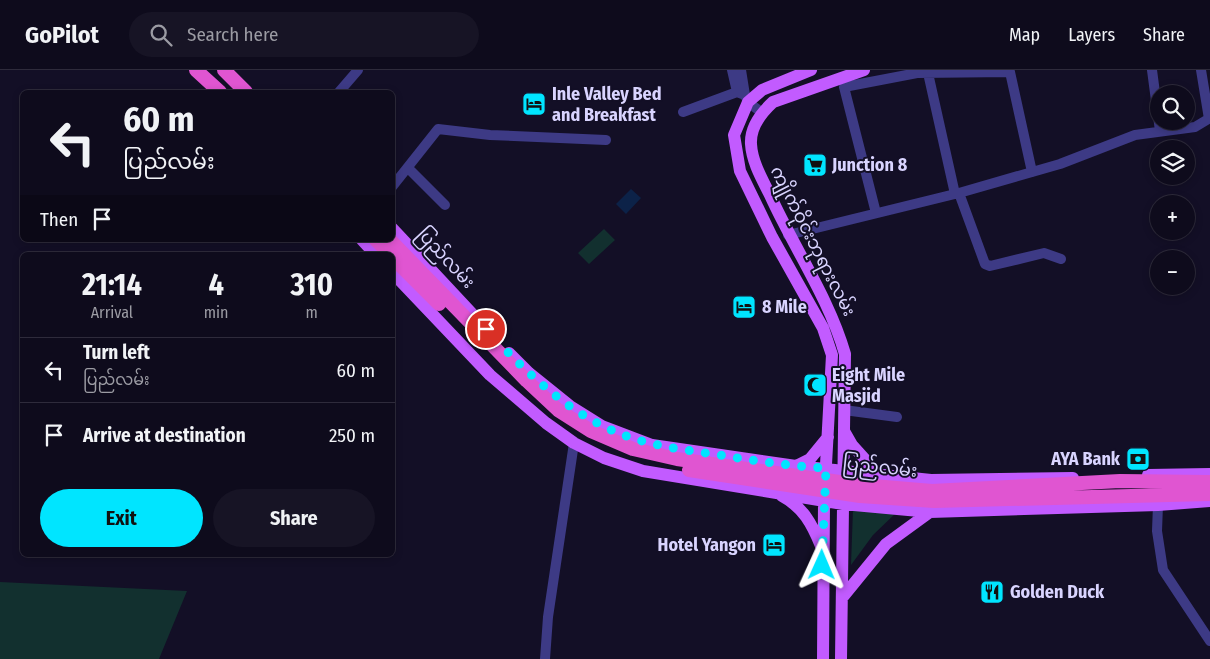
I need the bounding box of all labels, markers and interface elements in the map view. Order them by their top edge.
search box [129,12,479,57]
text: GoPilot [25,21,99,49]
icon: search [147,21,175,49]
text: Search here [187,23,279,46]
text: Map [1009,24,1040,46]
text: Layers [1068,24,1115,46]
text: Share [1143,24,1185,46]
place label: Inle Valley Bed and Breakfast [552,83,662,126]
map controls [1150,85,1195,295]
button: search [1150,85,1195,130]
hotel icon: Inle Valley Bed and Breakfast [521,91,547,117]
text: 60 m [123,98,194,140]
icon: left [40,110,105,175]
button: layers [1150,140,1195,185]
text: ပြည်လမ်း [123,148,215,175]
supermarket icon: Junction 8 [802,152,828,178]
place label: Junction 8 [831,154,908,176]
street label: ကျိုက်ဝိုင်းဘုရားလမ်း [762,161,863,322]
button: + [1150,195,1195,240]
icon: arrive [88,205,116,233]
text: Then [40,208,78,231]
street label: ပြည်လမ်း [409,222,481,296]
button: − [1150,250,1195,295]
text: 21:14 [82,267,142,303]
text: 4 [208,267,224,303]
text: 310 [290,267,333,303]
hotel icon: 8 Mile [731,294,757,320]
place label: 8 Mile [762,296,807,318]
text: Arrival [91,303,133,322]
text: min [204,303,229,322]
text: m [306,303,318,322]
pin [465,308,507,350]
icon: arrive [472,315,500,343]
text: Turn left [83,341,150,364]
icon: left [40,356,68,384]
text: 60 m [337,359,375,382]
place label: Eight Mile Masjid [832,364,905,407]
text: ပြည်လမ်း [83,370,150,389]
mosque icon: Eight Mile Masjid [802,372,828,398]
icon: arrive [40,421,68,449]
text: Arrive at destination [83,424,246,447]
text: 250 m [329,424,375,447]
bank icon: AYA Bank [1125,446,1151,472]
place label: AYA Bank [1050,448,1121,470]
street label: ပြည်လမ်း [841,450,919,486]
button: Exit [40,489,203,547]
button: Share [213,489,375,547]
hotel icon: Hotel Yangon [761,532,787,558]
place label: Hotel Yangon [658,534,756,556]
position arrow [795,538,847,590]
restaurant icon: Golden Duck [979,579,1005,605]
place label: Golden Duck [1010,581,1105,603]

